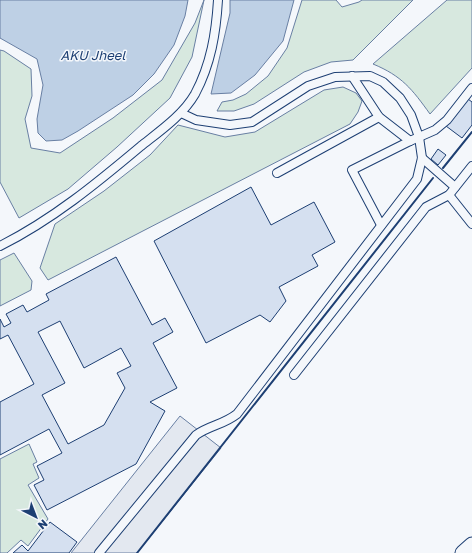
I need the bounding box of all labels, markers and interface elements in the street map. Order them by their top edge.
water label: AKU Jheel [61,47,126,63]
north arrow [16,497,56,537]
text: N [36,517,50,532]

